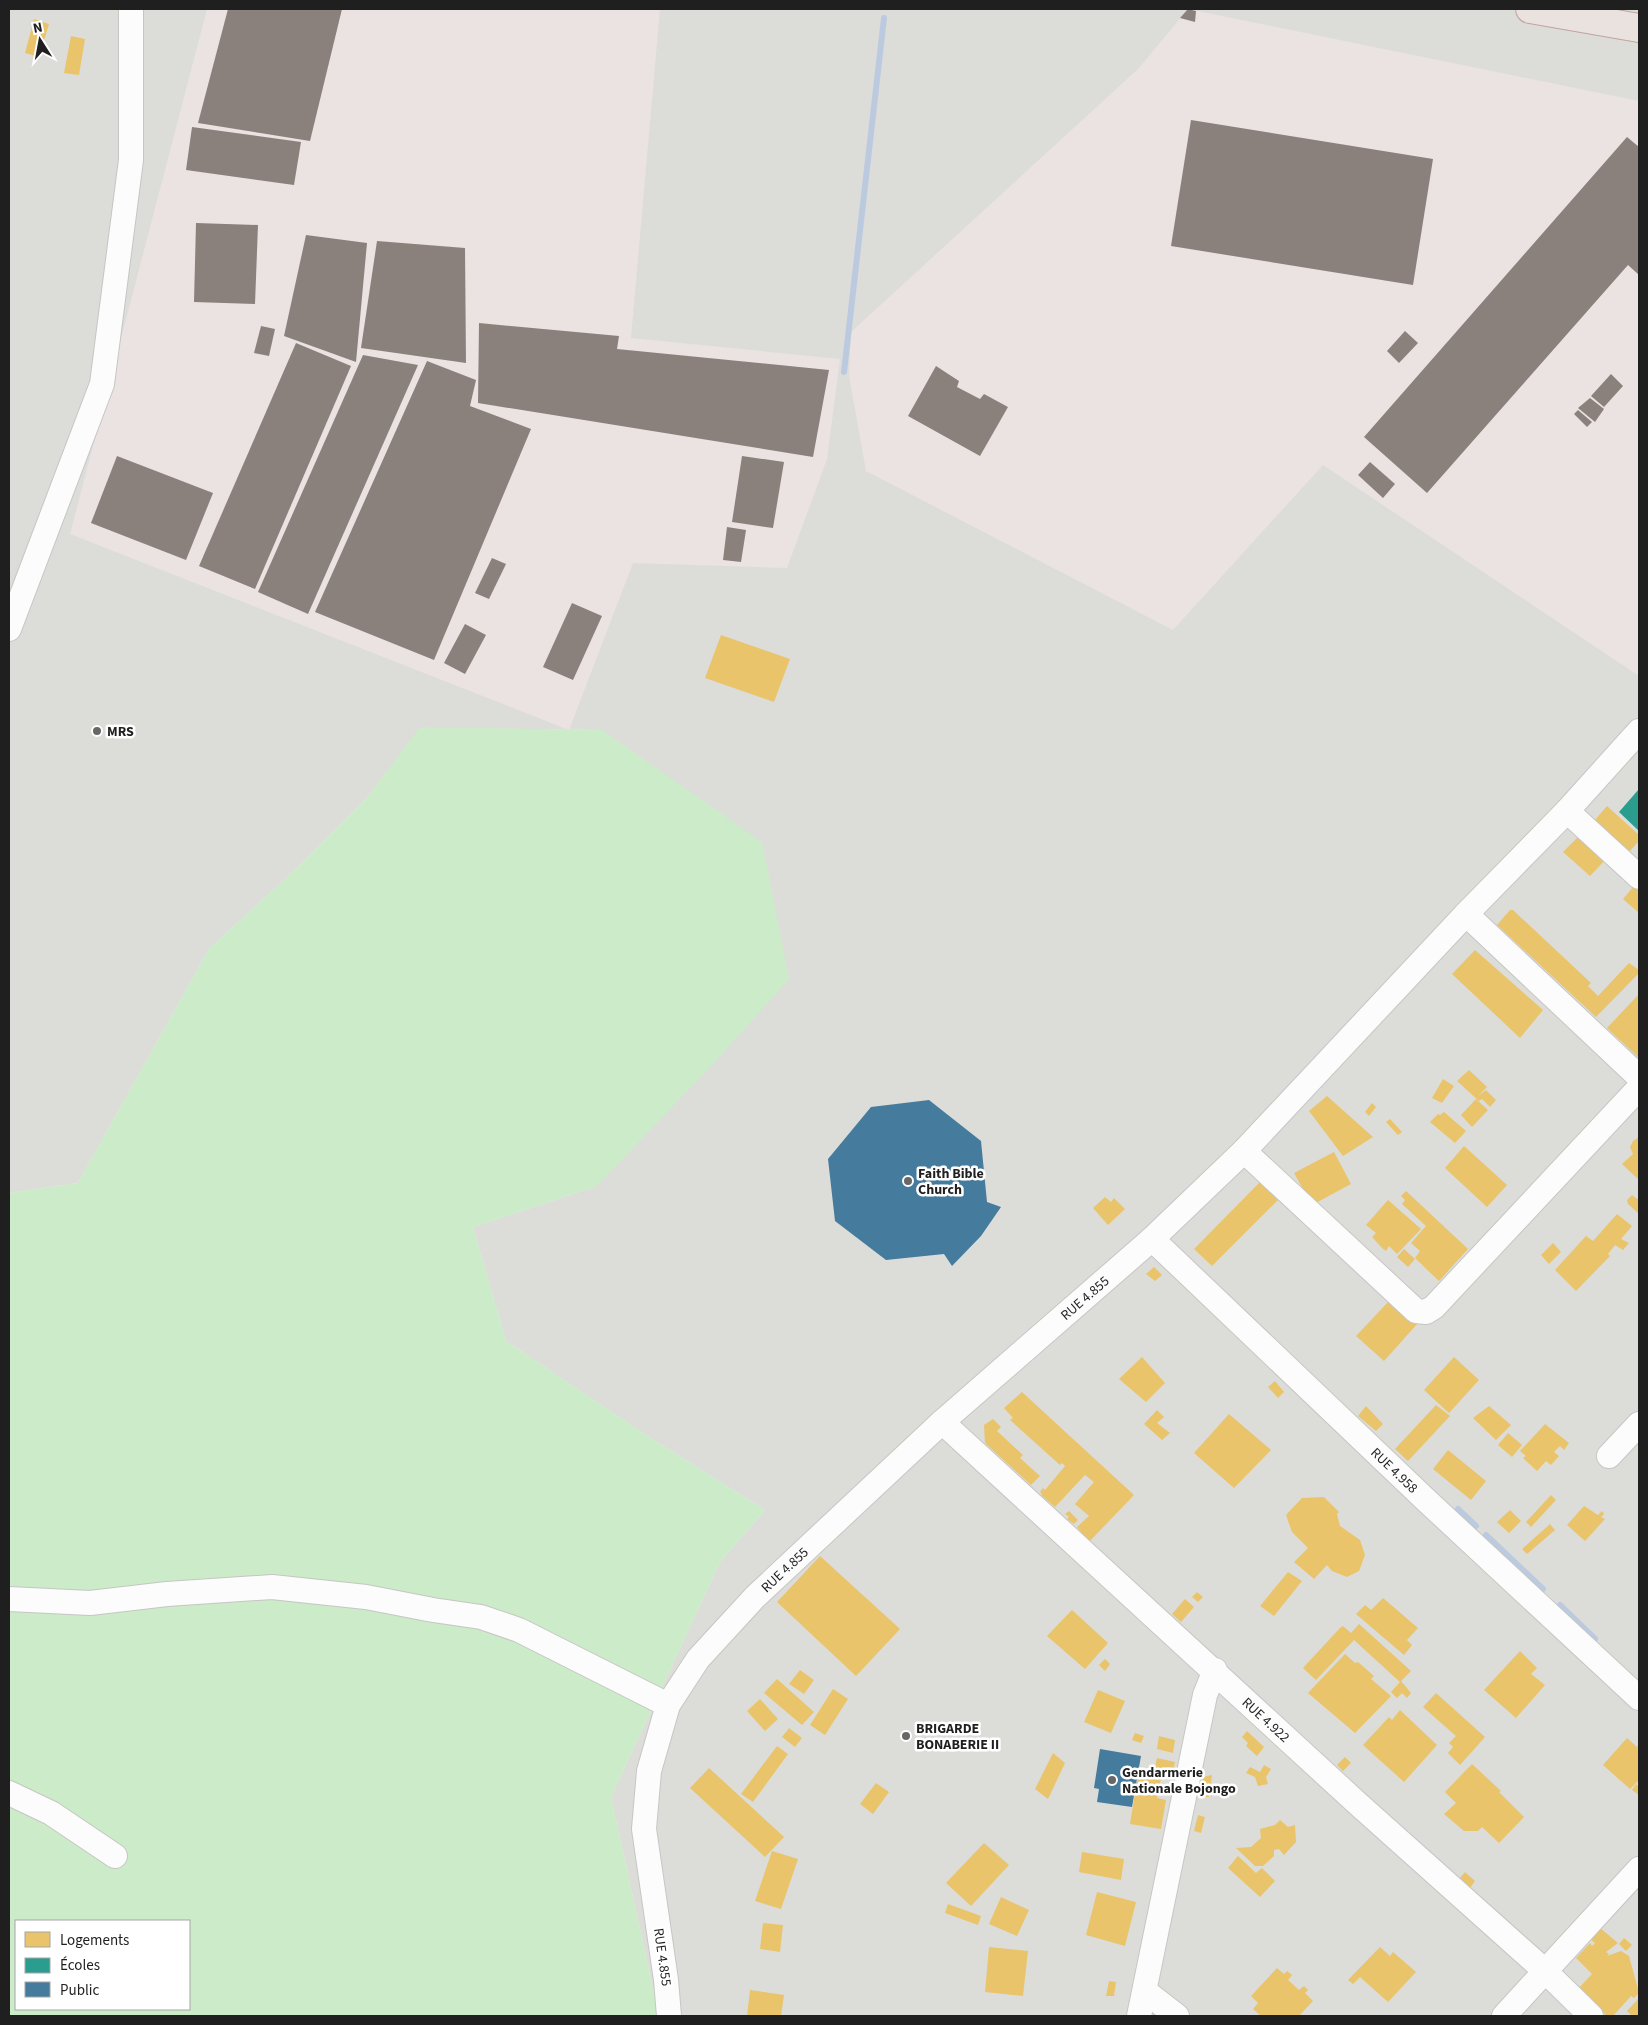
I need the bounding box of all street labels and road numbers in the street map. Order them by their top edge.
street label: RUE 4.855 [1057,1272,1114,1325]
street label: RUE 4.958 [1366,1443,1422,1498]
street label: RUE 4.855 [757,1543,813,1598]
street label: RUE 4.922 [1237,1693,1294,1747]
street label: RUE 4.855 [648,1927,676,1988]

